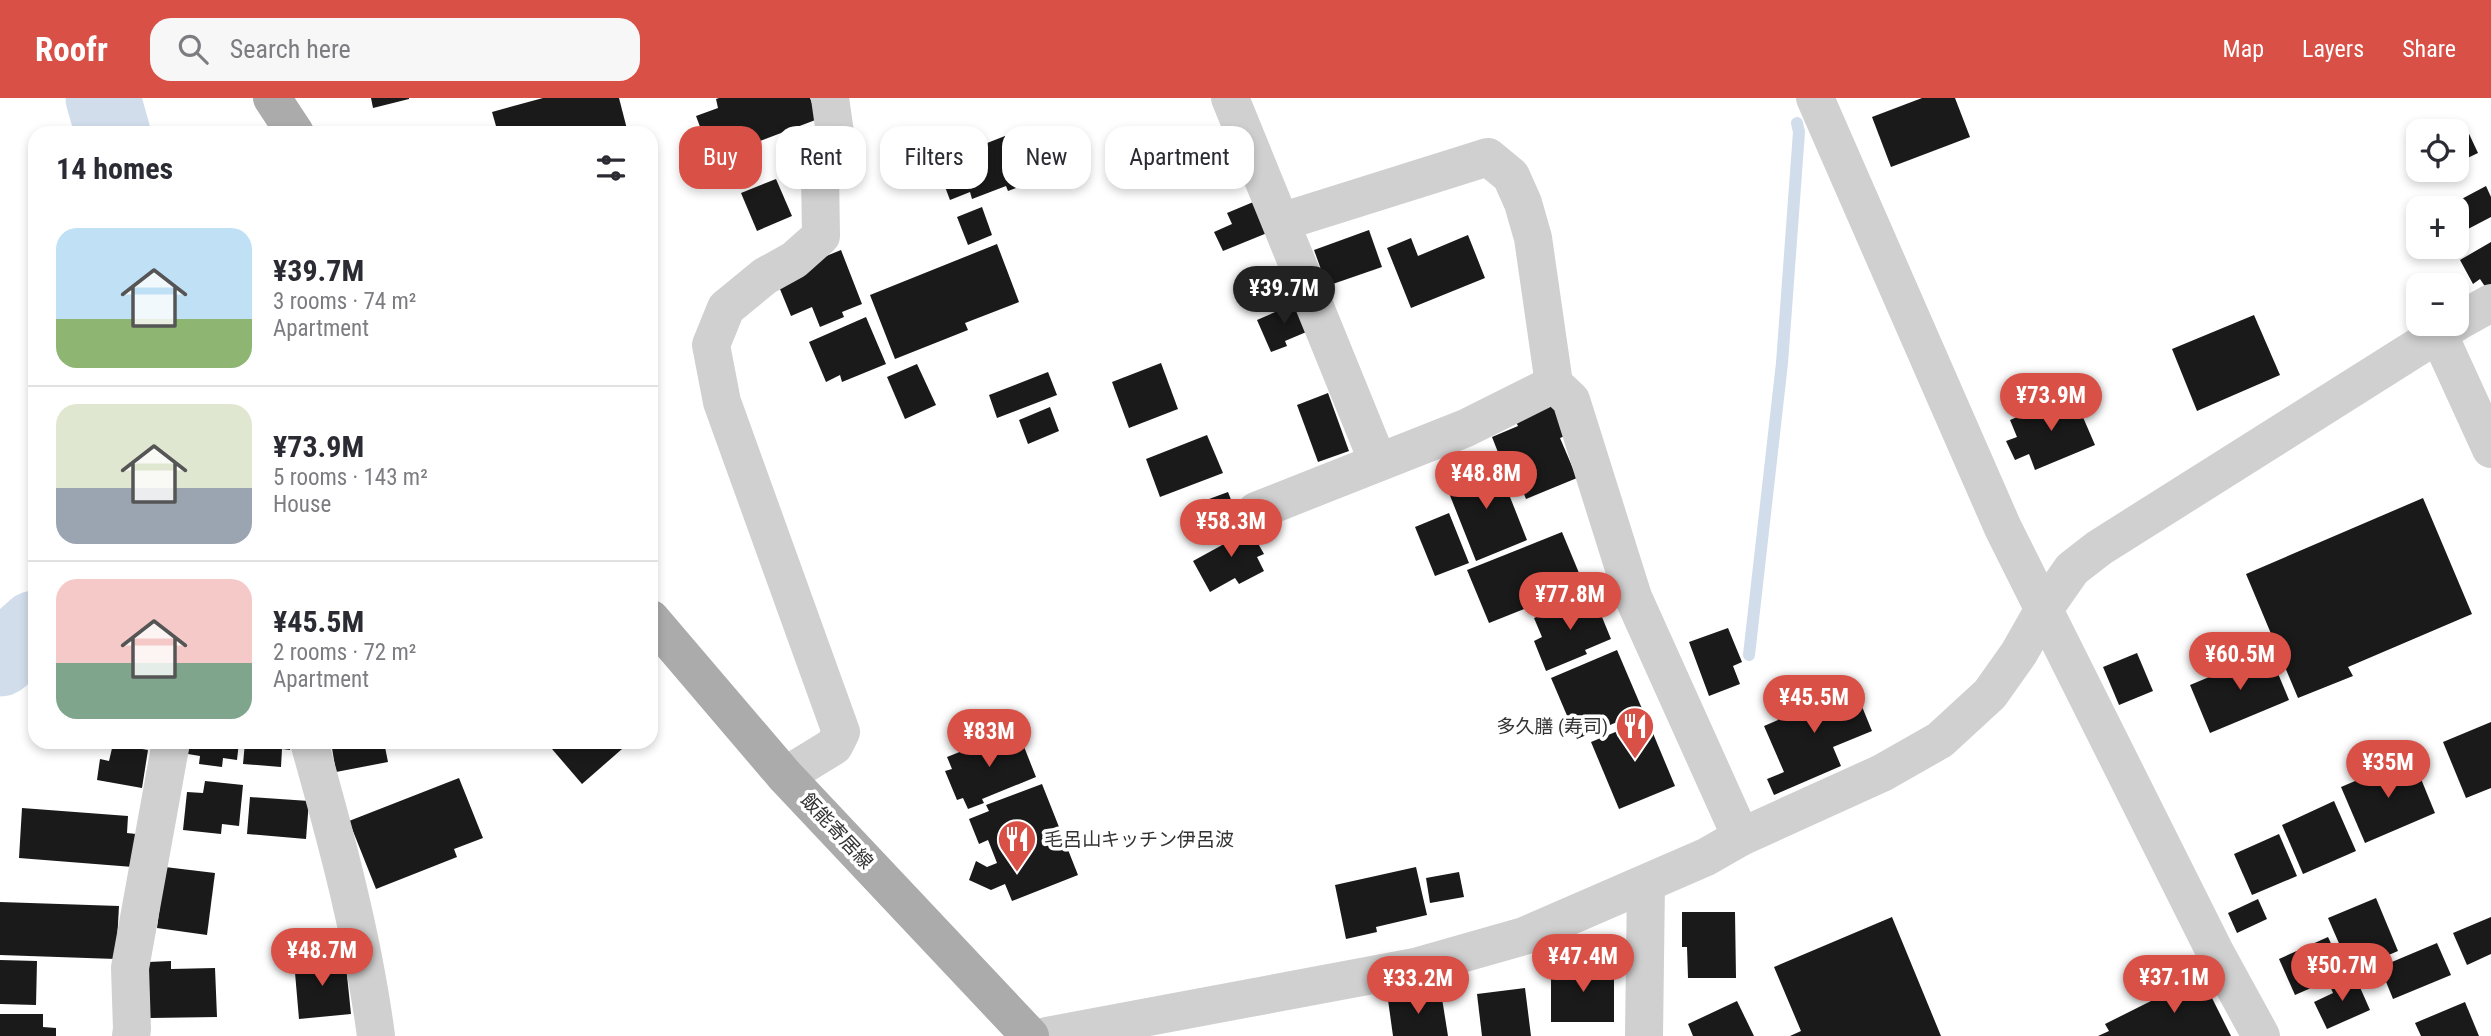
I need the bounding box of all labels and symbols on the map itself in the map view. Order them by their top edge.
pin: ¥39.7M [1227,266,1341,326]
pin: ¥73.9M [1994,374,2108,433]
pin: ¥48.8M [1429,452,1543,511]
pin: ¥58.3M [1174,500,1288,559]
pin: ¥77.8M [1513,573,1627,632]
pin: ¥60.5M [2183,632,2297,692]
pin: ¥45.5M [1757,676,1871,735]
restaurant icon: 多久膳 (寿司) [1614,705,1656,760]
pin: ¥83M [948,710,1030,769]
place label: 多久膳 (寿司) [1497,715,1608,738]
pin: ¥35M [2347,740,2429,800]
street label: 飯能寄居線 [796,788,878,874]
restaurant icon: 毛呂山キッチン伊呂波 [996,818,1038,873]
place label: 毛呂山キッチン伊呂波 [1044,828,1234,851]
pin: ¥48.7M [265,928,379,988]
pin: ¥47.4M [1526,934,1640,994]
pin: ¥50.7M [2285,944,2399,1003]
pin: ¥33.2M [1361,956,1475,1016]
pin: ¥37.1M [2117,956,2231,1015]

